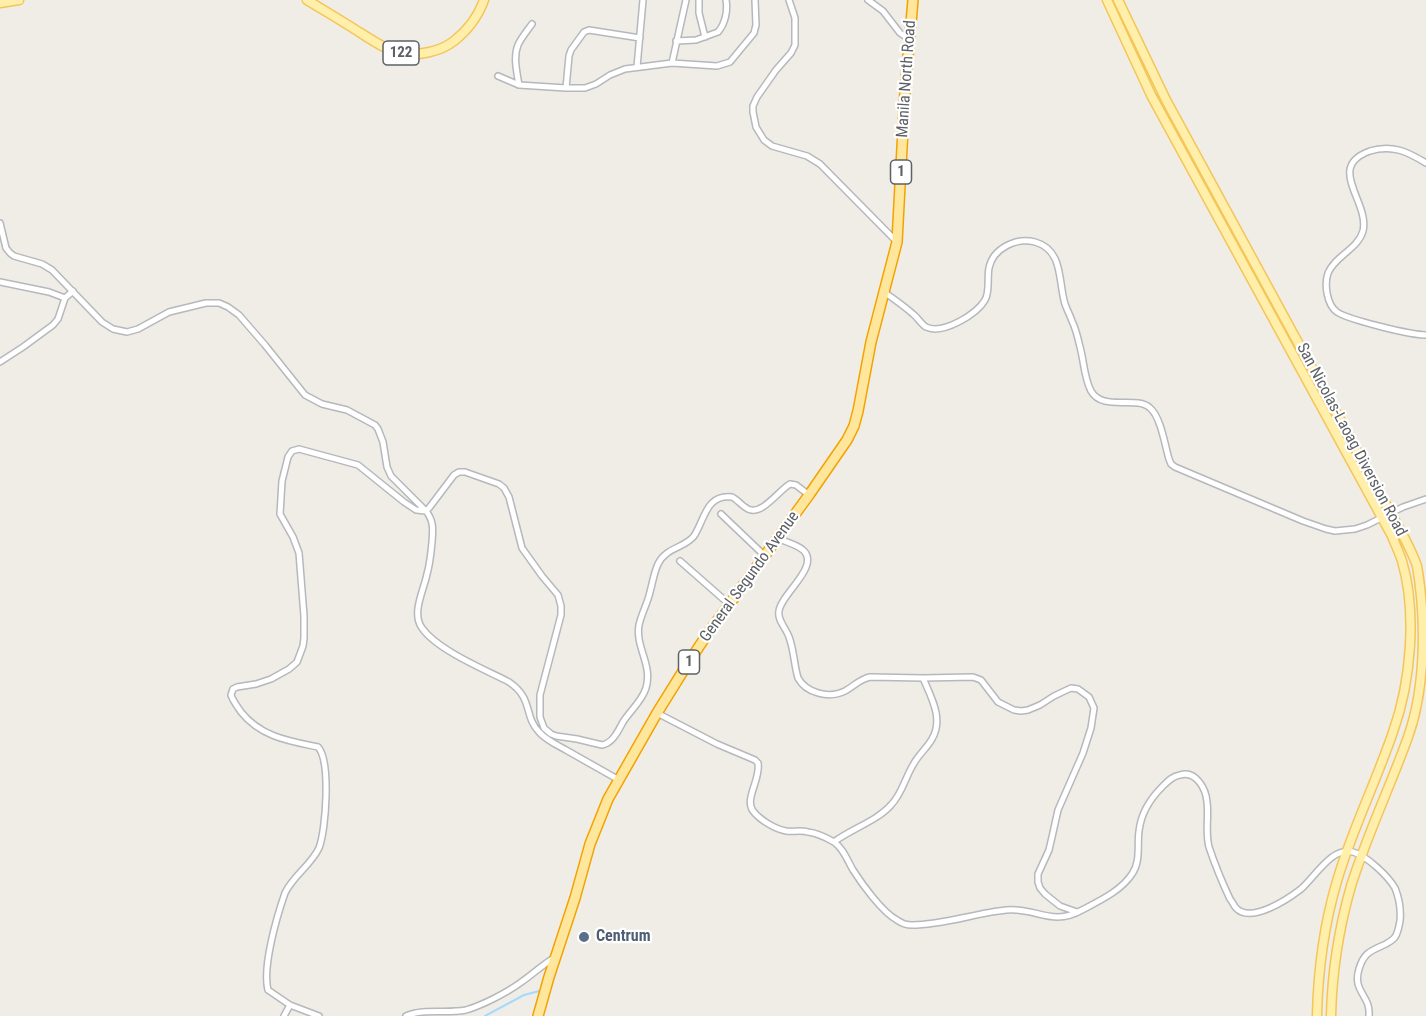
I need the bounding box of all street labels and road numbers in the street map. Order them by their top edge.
street label: Manila North Road [893,20,921,138]
road number: 122 [383,41,419,65]
road number: 1 [890,160,912,184]
street label: San Nicolas-Laoag Diversion Road [1292,340,1410,540]
street label: General Segundo Avenue [696,508,804,646]
road number: 1 [678,650,700,674]

